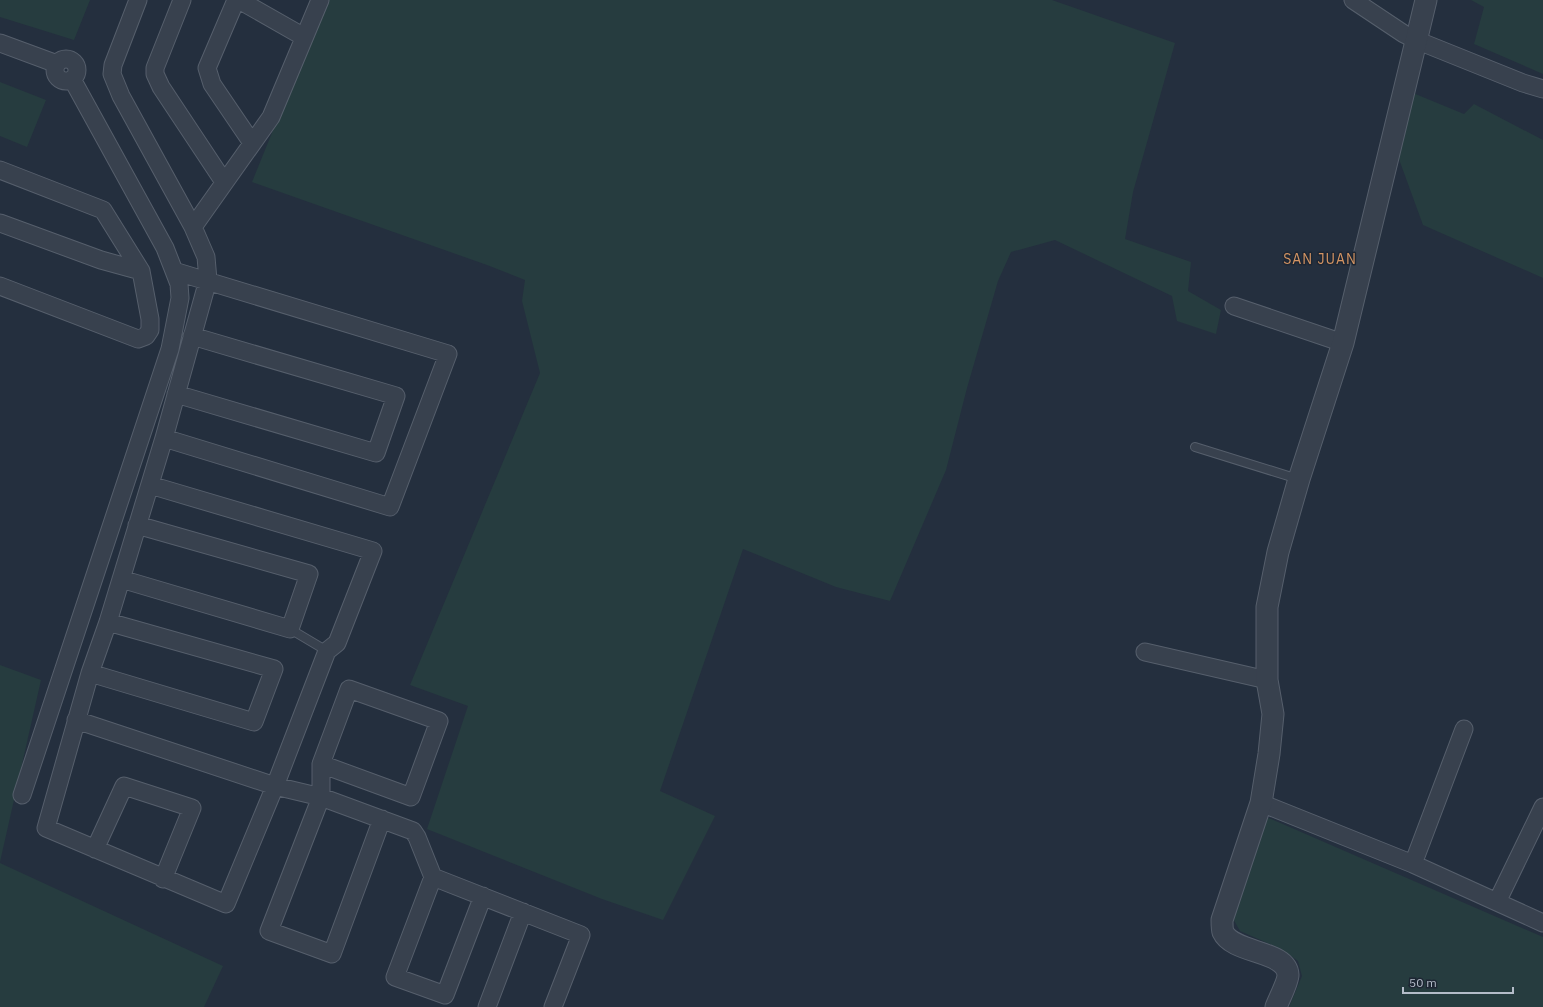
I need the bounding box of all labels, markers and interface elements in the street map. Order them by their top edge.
district label: SAN JUAN [1283,250,1357,268]
scale bar [1403,969,1513,995]
text: 50 m [1409,975,1437,990]

